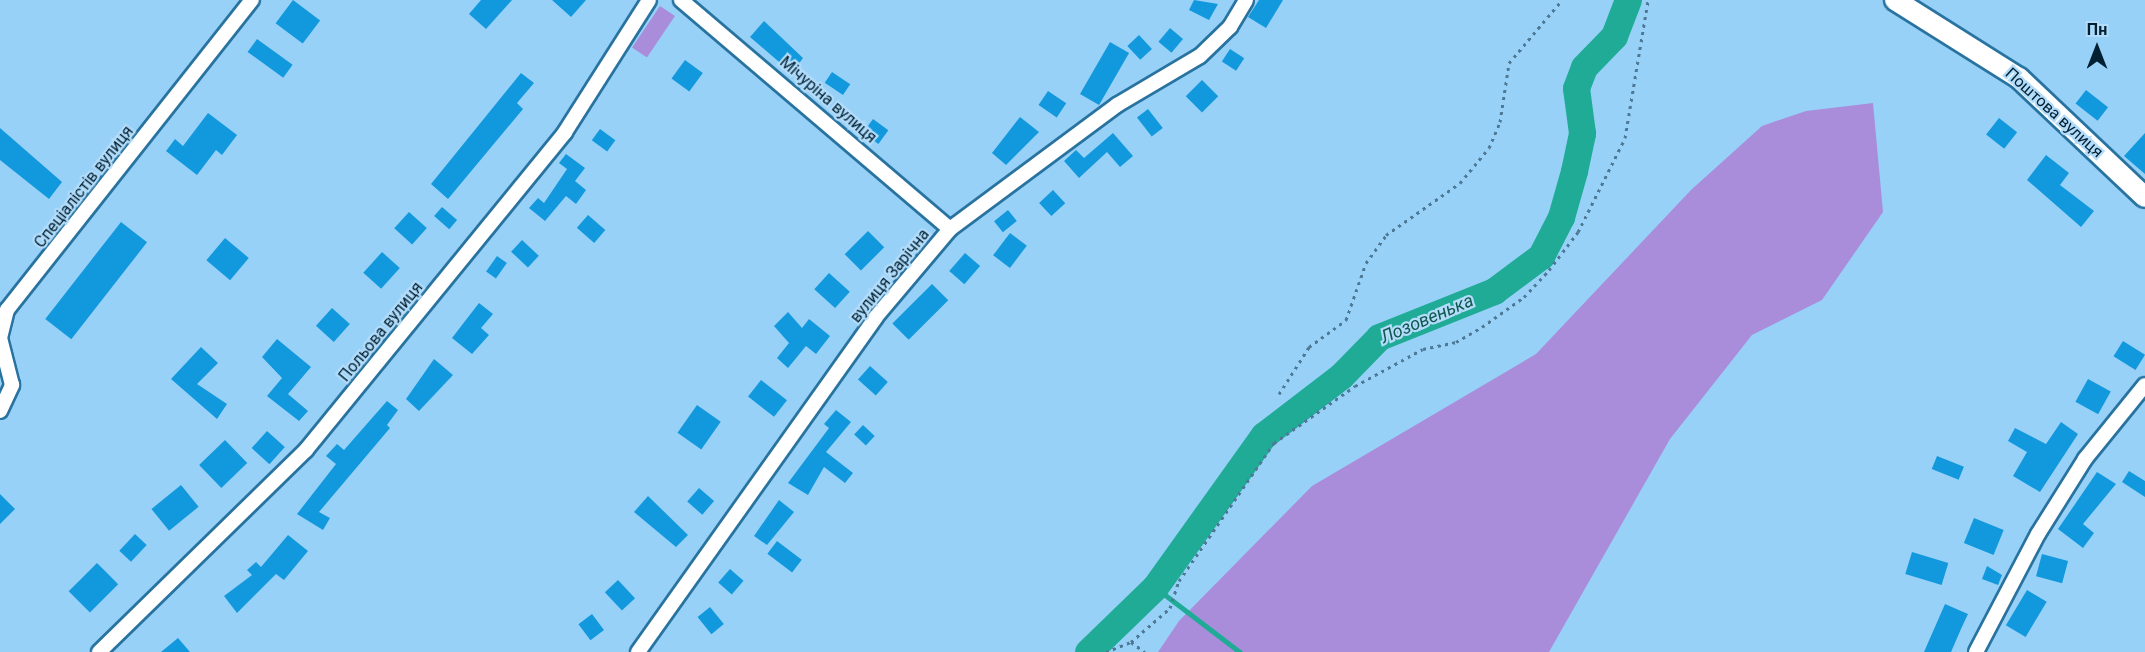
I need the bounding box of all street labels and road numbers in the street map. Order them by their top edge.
street label: Мічуріна вулиця [776,53,880,147]
street label: Поштова вулиця [2001,64,2107,162]
street label: Спеціалістів вулиця [30,122,138,252]
street label: вулиця Зарічна [846,225,934,327]
street label: Польова вулиця [335,278,427,386]

